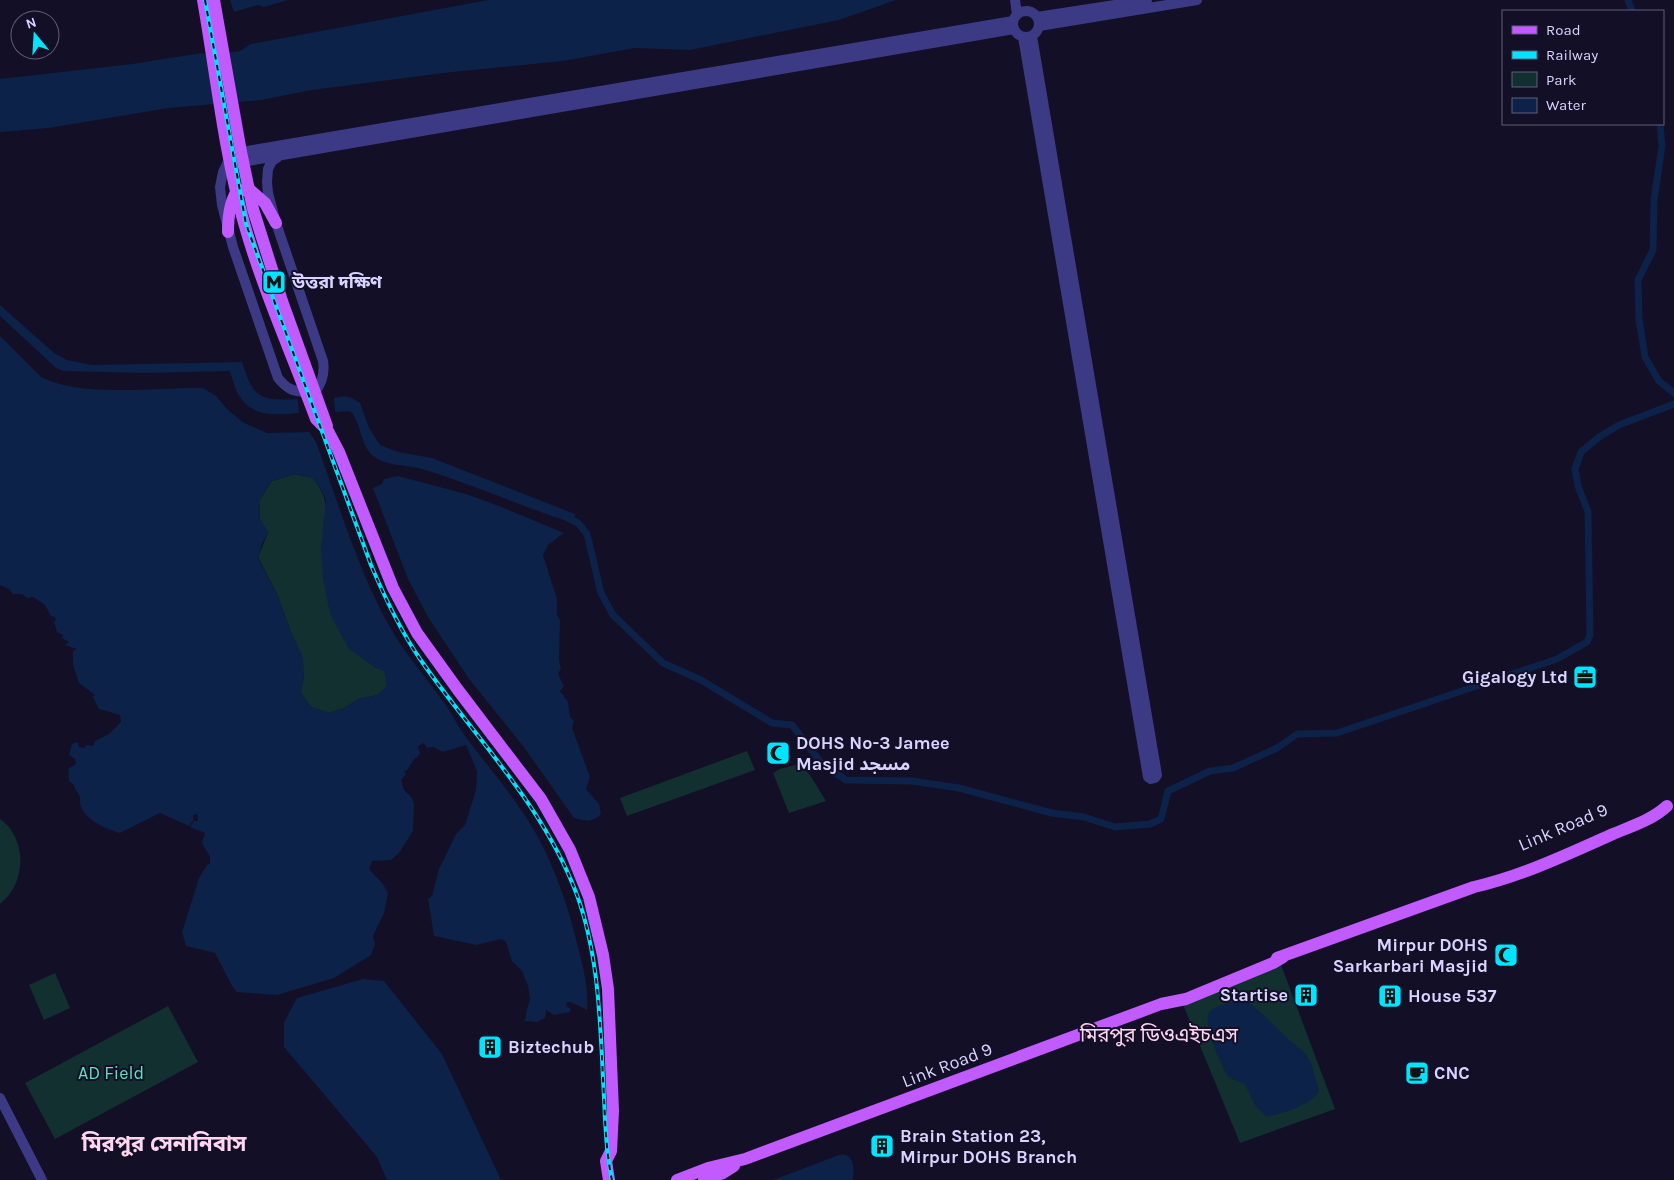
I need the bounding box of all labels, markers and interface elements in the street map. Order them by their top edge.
north arrow [10,10,60,60]
legend [1502,10,1664,125]
text: N [24,13,39,33]
text: Road [1546,21,1581,39]
text: Railway [1546,46,1598,64]
text: Park [1546,71,1576,89]
text: Water [1546,96,1587,114]
metro station icon: উত্তরা দক্ষিণ [261,269,287,295]
place label: উত্তরা দক্ষিণ [291,271,382,293]
office icon: Gigalogy Ltd [1572,664,1598,690]
place label: Gigalogy Ltd [1462,666,1568,688]
place label: DOHS No-3 Jamee Masjid مسجد [796,732,950,775]
mosque icon: DOHS No-3 Jamee Masjid مسجد [765,740,791,766]
street label: Link Road 9 [1515,798,1611,856]
place label: Mirpur DOHS Sarkarbari Masjid [1333,934,1488,977]
mosque icon: Mirpur DOHS Sarkarbari Masjid [1493,942,1519,968]
building icon: Startise [1293,982,1319,1008]
building icon: House 537 [1377,983,1403,1009]
place label: Startise [1220,984,1288,1006]
place label: House 537 [1408,985,1496,1007]
district label: মিরপুর ডিওএইচএস [1079,1023,1239,1047]
building icon: Biztechub [477,1034,503,1060]
place label: Biztechub [508,1036,594,1058]
street label: Link Road 9 [899,1038,995,1092]
cafe icon: CNC [1404,1060,1430,1086]
park label: AD Field [78,1062,144,1084]
place label: CNC [1434,1062,1470,1084]
place label: Brain Station 23, Mirpur DOHS Branch [900,1125,1077,1168]
district label: মিরপুর সেনানিবাস [81,1131,247,1157]
building icon: Brain Station 23, Mirpur DOHS Branch [869,1133,895,1159]

